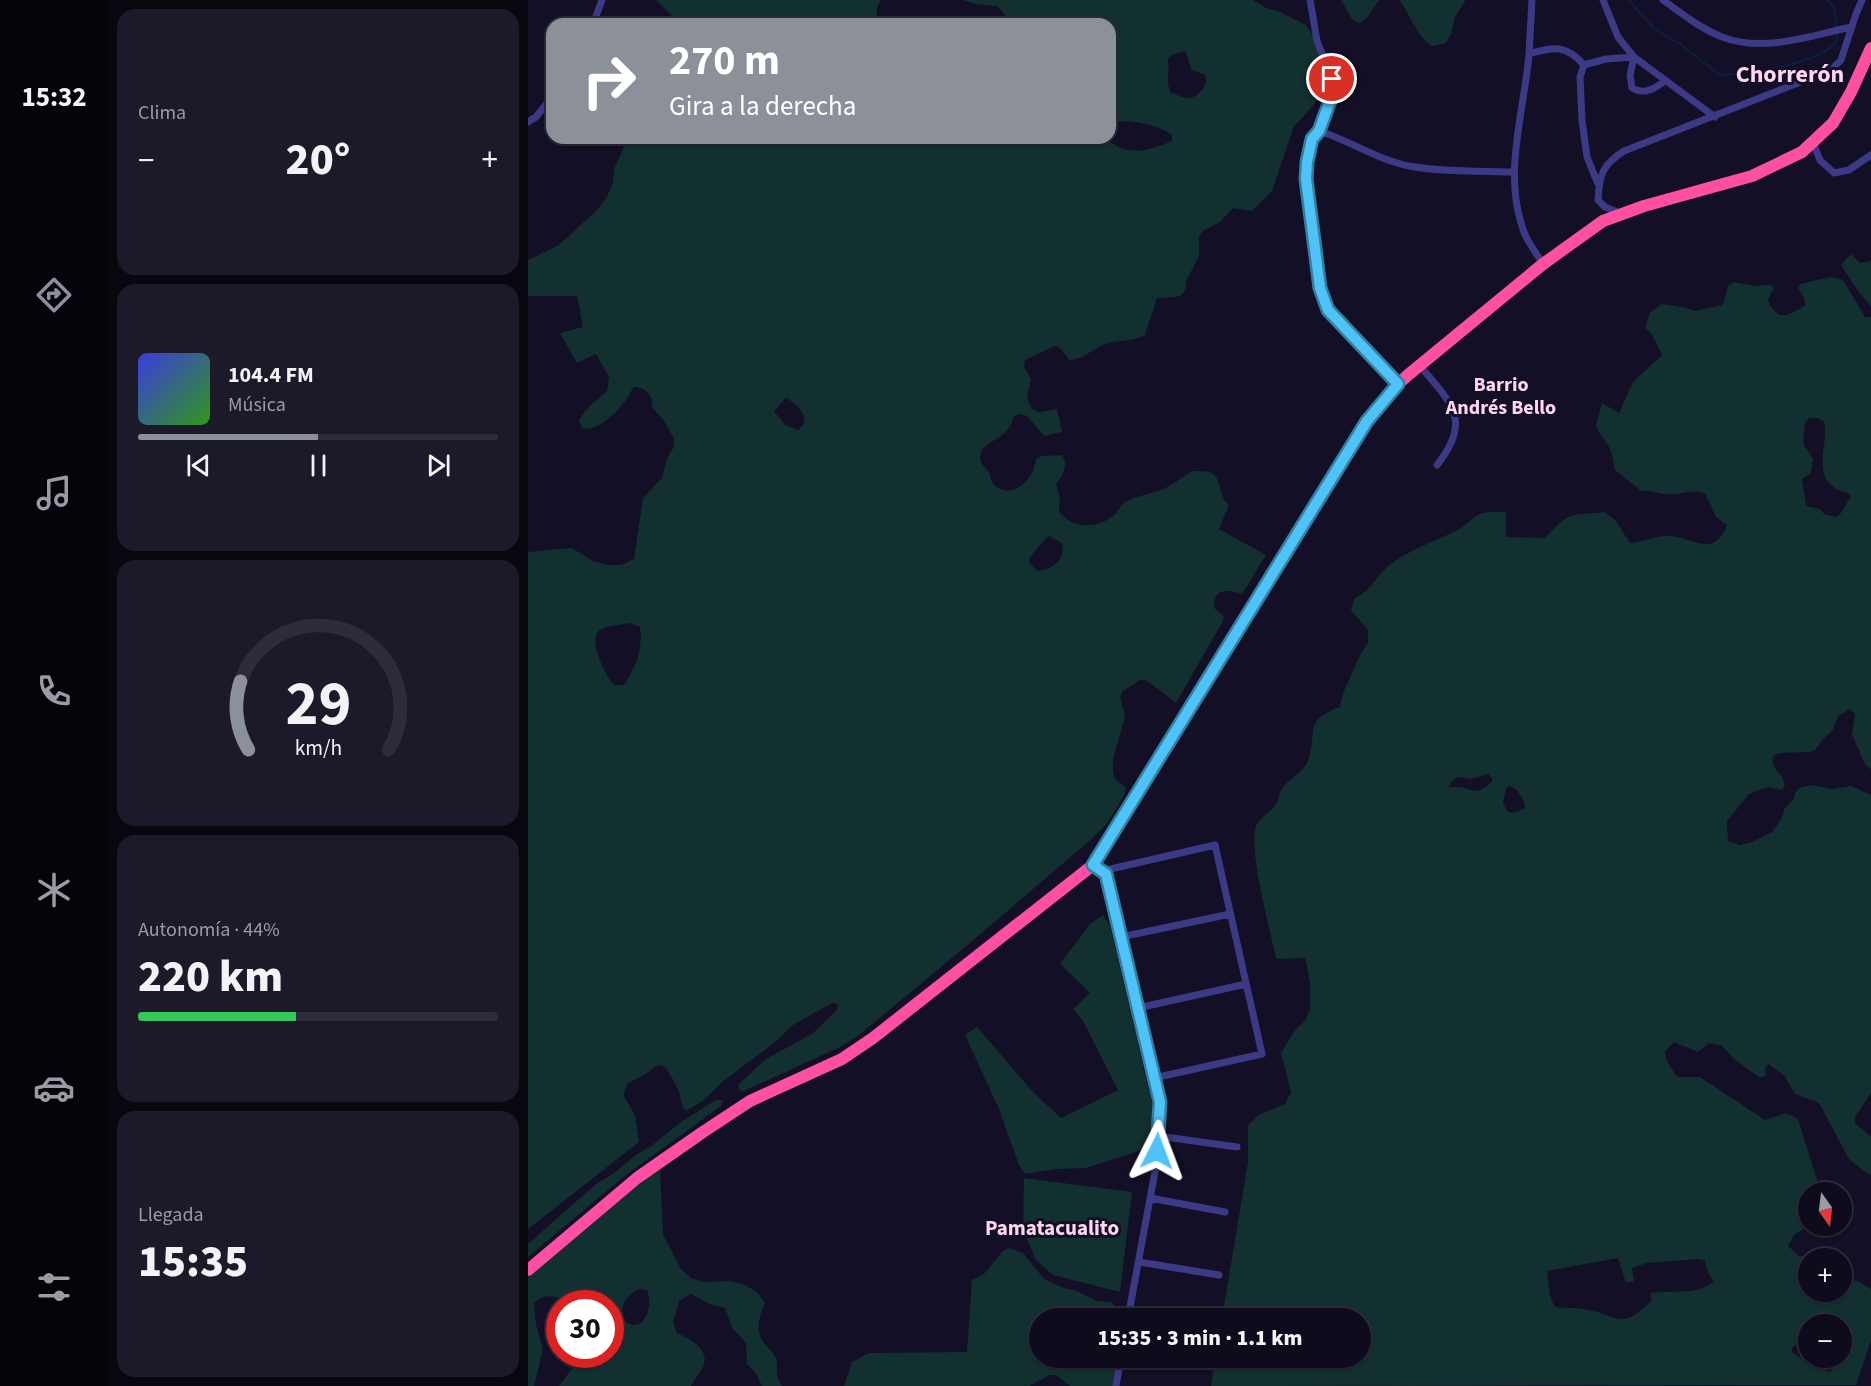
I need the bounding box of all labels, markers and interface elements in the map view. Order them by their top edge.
text: 270 m [669,31,780,91]
icon: right [570,42,648,120]
pin [1306,53,1357,104]
district label: Chorrerón [1736,57,1844,92]
icon: arrive [1315,62,1348,95]
text: 15:32 [21,78,87,117]
text: Gira a la derecha [669,87,856,126]
text: Clima [138,99,186,127]
text: 20° [286,128,350,192]
text: − [138,137,154,184]
text: + [482,137,498,184]
icon: directions [33,274,75,316]
text: 104.4 FM [228,359,314,391]
district label: Barrio Andrés Bello [1445,371,1556,422]
text: Música [228,391,286,419]
icon: previous [182,449,215,482]
icon: pause [302,449,335,482]
icon: next [422,449,455,482]
icon: music [33,472,75,514]
text: 29 [285,660,351,749]
icon: phone [33,670,75,712]
text: km/h [294,733,342,764]
icon: climate [33,869,75,911]
text: Autonomía · 44% [138,916,280,944]
text: 220 km [138,945,283,1009]
icon: car [33,1067,75,1109]
position arrow [1125,1119,1189,1183]
north arrow [1798,1182,1852,1236]
map controls [1798,1182,1852,1368]
text: Llegada [138,1201,204,1229]
district label: Pamatacualito [985,1213,1119,1243]
text: 15:35 [138,1230,248,1294]
button: + [1798,1248,1852,1302]
icon: filters [33,1266,75,1308]
speed limit sign: 30 [546,1290,624,1368]
button: − [1798,1314,1852,1368]
text: 15:35 · 3 min · 1.1 km [1097,1322,1303,1354]

